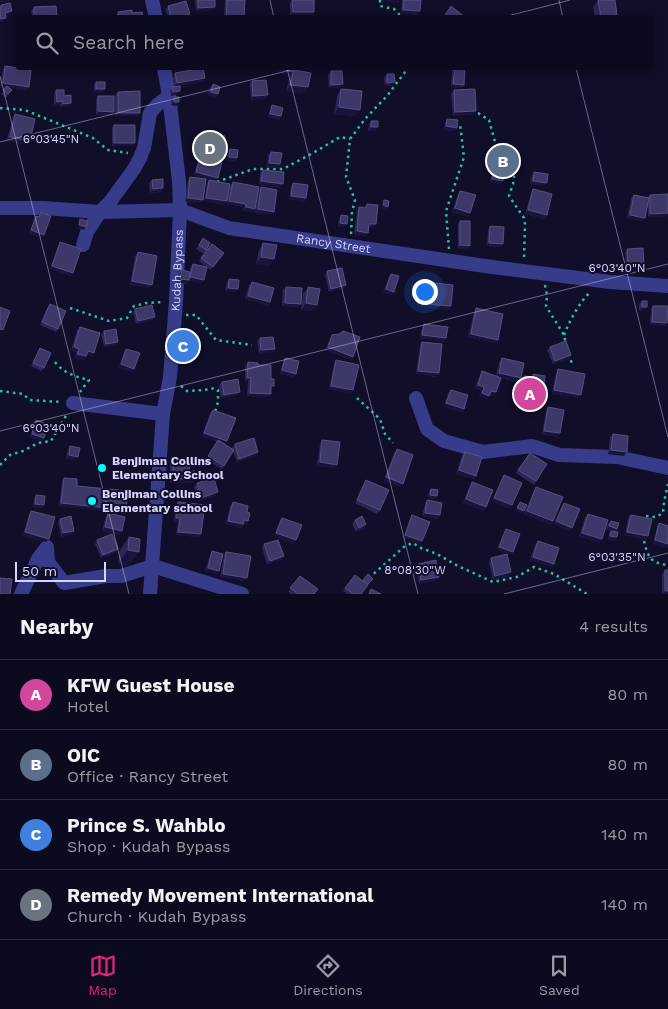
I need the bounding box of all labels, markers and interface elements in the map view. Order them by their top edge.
search box [15,15,653,70]
icon: search [33,29,61,57]
text: Search here [73,31,184,54]
pin: D [194,129,226,167]
text: 6°03'45"N [23,132,79,146]
pin: B [487,142,519,180]
street label: Kudah Bypass [168,229,186,312]
street label: Rancy Street [295,231,372,256]
text: 6°03'40"N [588,261,646,275]
your location [412,279,438,305]
pin: C [167,327,199,365]
pin: A [514,375,546,413]
text: 6°03'40"N [22,421,80,435]
place label: Benjiman Collins Elementary School [112,454,224,482]
marker: Benjiman Collins Elementary School [96,462,108,474]
place label: Benjiman Collins Elementary school [102,487,212,515]
marker: Benjiman Collins Elementary school [86,495,98,507]
text: 6°03'35"N [588,550,646,564]
scale bar [15,559,106,582]
text: 50 m [22,563,57,579]
text: 8°08'30"W [384,563,446,577]
text: Nearby [20,614,93,639]
text: 4 results [579,617,648,636]
text: KFW Guest House [67,674,234,697]
text: A [31,685,41,704]
text: 80 m [607,685,648,704]
text: Hotel [67,697,109,716]
text: OIC [67,744,100,767]
text: B [31,755,41,774]
text: 80 m [607,755,648,774]
text: Office · Rancy Street [67,767,228,786]
text: Prince S. Wahblo [67,814,226,837]
text: C [31,825,41,844]
text: 140 m [601,825,648,844]
text: Shop · Kudah Bypass [67,837,230,856]
text: Remedy Movement International [67,884,374,907]
text: D [30,895,42,914]
text: 140 m [601,895,648,914]
text: Church · Kudah Bypass [67,907,247,926]
tab: Map [88,952,117,998]
tab: Directions [293,952,363,998]
tab: Saved [539,952,580,998]

